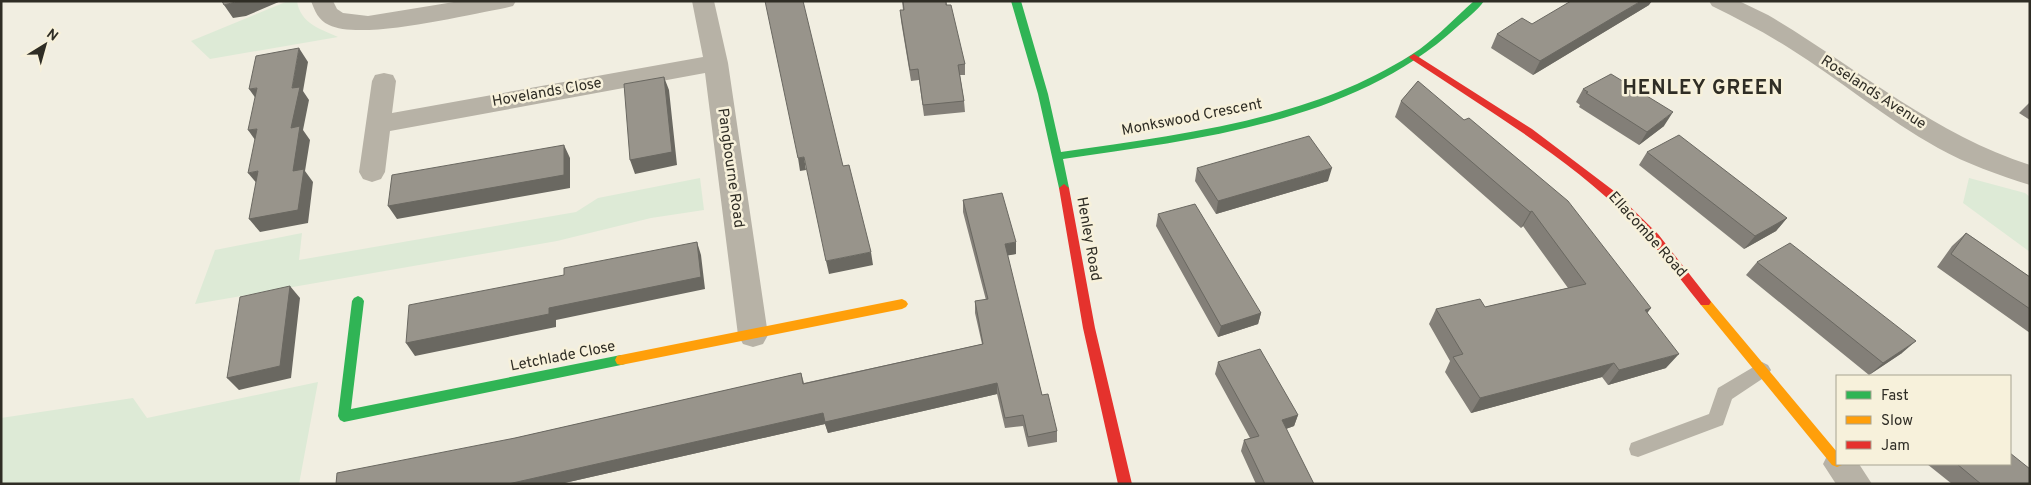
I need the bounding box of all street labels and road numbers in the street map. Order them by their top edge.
street label: Roselands Avenue [1817,52,1929,134]
street label: Hovelands Close [491,74,603,112]
street label: Monkswood Crescent [1120,95,1264,141]
street label: Pangbourne Road [712,107,748,229]
street label: Ellacombe Road [1604,188,1690,282]
street label: Henley Road [1071,195,1105,283]
street label: Letchlade Close [509,337,617,377]

